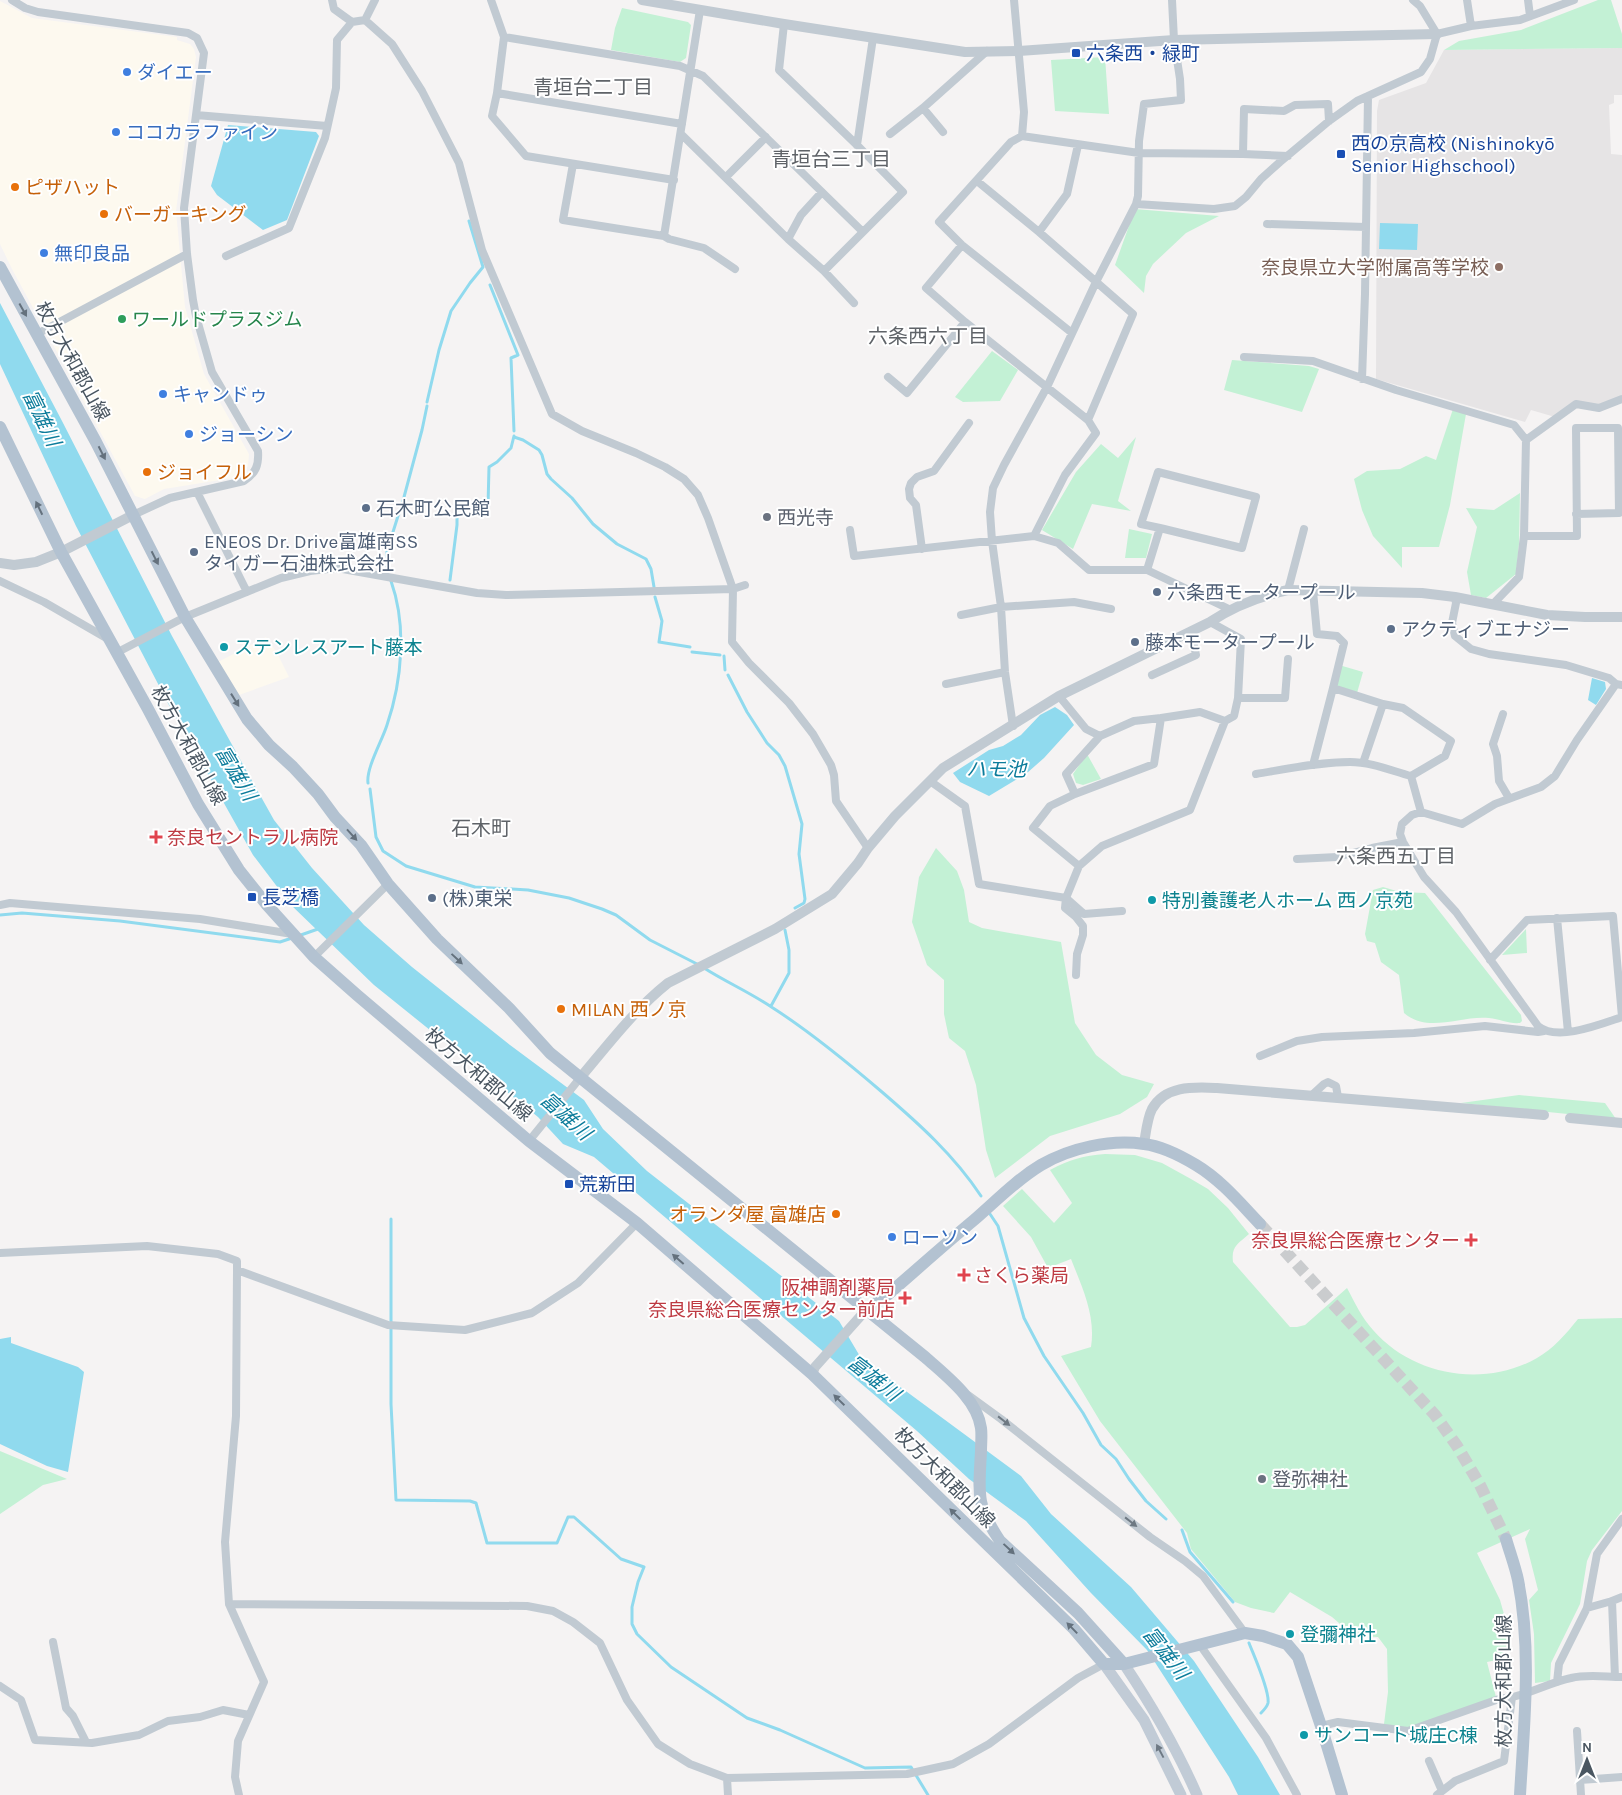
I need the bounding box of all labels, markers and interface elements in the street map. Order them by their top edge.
place label: 六条西・緑町 [1086,43,1200,65]
marker: 六条西・緑町 [1070,47,1082,59]
place label: ダイエー [137,62,213,84]
marker: ダイエー [121,66,133,78]
district label: 青垣台二丁目 [533,76,653,99]
place label: ココカラファイン [126,122,278,144]
marker: ココカラファイン [110,126,122,138]
place label: 西の京高校 (Nishinokyō Senior Highschool) [1351,133,1555,177]
district label: 青垣台三丁目 [771,148,891,171]
marker: 西の京高校 (Nishinokyō Senior Highschool) [1335,148,1347,160]
place label: ピザハット [25,177,120,199]
marker: ピザハット [9,181,21,193]
place label: バーガーキング [114,204,246,226]
marker: バーガーキング [98,208,110,220]
place label: 無印良品 [54,243,130,265]
marker: 無印良品 [38,247,50,259]
place label: 奈良県立大学附属高等学校 [1261,257,1489,279]
marker: 奈良県立大学附属高等学校 [1493,261,1505,273]
street label: 枚方大和郡山線 [30,298,114,425]
one-way arrow [19,303,28,317]
place label: ワールドプラスジム [132,309,303,331]
marker: ワールドプラスジム [116,313,128,325]
district label: 六条西六丁目 [868,325,988,348]
place label: キャンドゥ [173,384,268,406]
water label: 富雄川 [18,386,66,452]
marker: キャンドゥ [157,388,169,400]
place label: ジョーシン [199,424,294,446]
marker: ジョーシン [183,428,195,440]
one-way arrow [97,445,106,460]
place label: ジョイフル [157,462,252,484]
marker: ジョイフル [141,466,153,478]
place label: 石木町公民館 [376,498,490,520]
one-way arrow [35,501,43,515]
marker: 石木町公民館 [360,502,372,514]
place label: 西光寺 [777,507,834,529]
marker: 西光寺 [761,511,773,523]
place label: ENEOS Dr. Drive富雄南SS タイガー石油株式会社 [204,531,418,575]
marker: ENEOS Dr. Drive富雄南SS タイガー石油株式会社 [188,546,200,558]
one-way arrow [151,551,159,565]
place label: 六条西モータープール [1167,582,1356,604]
marker: 六条西モータープール [1151,586,1163,598]
place label: アクティブエナジー [1401,619,1570,641]
marker: アクティブエナジー [1385,623,1397,635]
place label: 藤本モータープール [1145,632,1315,654]
marker: 藤本モータープール [1129,636,1141,648]
place label: ステンレスアート藤本 [234,637,423,659]
marker: ステンレスアート藤本 [218,641,230,653]
street label: 枚方大和郡山線 [146,682,230,809]
one-way arrow [230,693,240,706]
water label: 富雄川 [210,742,262,807]
water label: ハモ池 [966,758,1028,781]
district label: 石木町 [451,817,511,840]
place label: 奈良セントラル病院 [167,827,338,849]
one-way arrow [346,829,358,841]
marker: 奈良セントラル病院 [149,830,163,844]
district label: 六条西五丁目 [1336,845,1456,868]
place label: 長芝橋 [262,887,319,909]
place label: (株)東栄 [442,888,513,910]
place label: 特別養護老人ホーム 西ノ京苑 [1162,890,1413,912]
marker: 長芝橋 [246,891,258,903]
marker: (株)東栄 [426,892,438,904]
marker: 特別養護老人ホーム 西ノ京苑 [1146,894,1158,906]
one-way arrow [451,953,463,965]
place label: MILAN 西ノ京 [571,999,687,1021]
marker: MILAN 西ノ京 [555,1003,567,1015]
street label: 枚方大和郡山線 [420,1024,536,1126]
water label: 富雄川 [536,1088,597,1146]
place label: 荒新田 [579,1174,636,1196]
marker: 荒新田 [563,1178,575,1190]
place label: オランダ屋 富雄店 [669,1204,826,1226]
marker: オランダ屋 富雄店 [830,1208,842,1220]
place label: ローソン [902,1227,978,1249]
place label: 奈良県総合医療センター [1251,1230,1460,1252]
marker: ローソン [886,1231,898,1243]
marker: 奈良県総合医療センター [1464,1233,1478,1247]
one-way arrow [671,1253,684,1264]
place label: さくら薬局 [974,1265,1069,1287]
marker: さくら薬局 [958,1269,970,1281]
place label: 阪神調剤薬局 奈良県総合医療センター前店 [648,1277,895,1321]
marker: 阪神調剤薬局 奈良県総合医療センター前店 [899,1292,911,1304]
water label: 富雄川 [843,1351,906,1407]
one-way arrow [834,1395,846,1407]
one-way arrow [997,1416,1011,1426]
street label: 枚方大和郡山線 [889,1423,999,1533]
place label: 登弥神社 [1272,1469,1348,1491]
marker: 登弥神社 [1256,1473,1268,1485]
one-way arrow [950,1508,962,1520]
one-way arrow [1124,1517,1137,1528]
one-way arrow [1003,1543,1015,1555]
street label: 枚方大和郡山線 [1493,1614,1515,1748]
one-way arrow [1066,1622,1078,1634]
water label: 富雄川 [1138,1623,1194,1686]
place label: 登彌神社 [1300,1624,1376,1646]
marker: 登彌神社 [1284,1628,1296,1640]
place label: サンコート城庄C棟 [1314,1725,1478,1747]
marker: サンコート城庄C棟 [1298,1729,1310,1741]
north arrow [1562,1735,1612,1785]
text: N [1582,1739,1592,1756]
one-way arrow [1156,1744,1164,1758]

